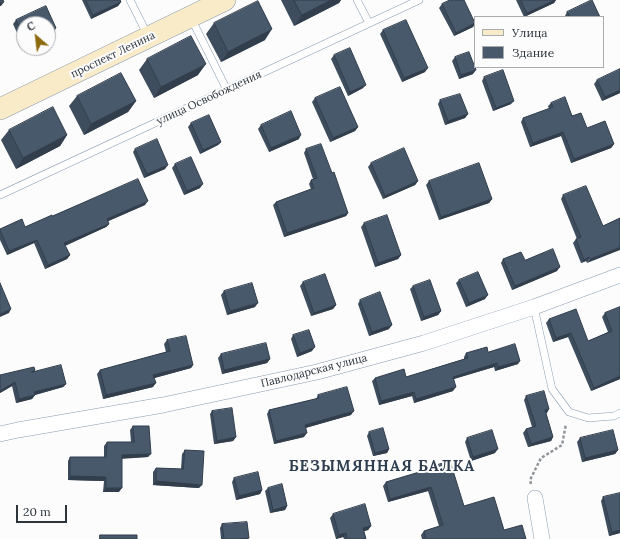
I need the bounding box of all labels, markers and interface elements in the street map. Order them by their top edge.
north arrow [16,16,56,56]
legend [474,16,604,68]
text: С [24,18,37,34]
text: Улица [512,25,548,40]
street label: проспект Ленина [69,29,157,81]
text: Здание [512,45,554,60]
street label: улица Освобождения [154,68,264,128]
street label: Павлодарская улица [259,351,369,391]
district label: БЕЗЫМЯННАЯ БАЛКА [289,458,475,476]
scale bar [18,497,69,523]
text: 20 m [23,504,51,519]

